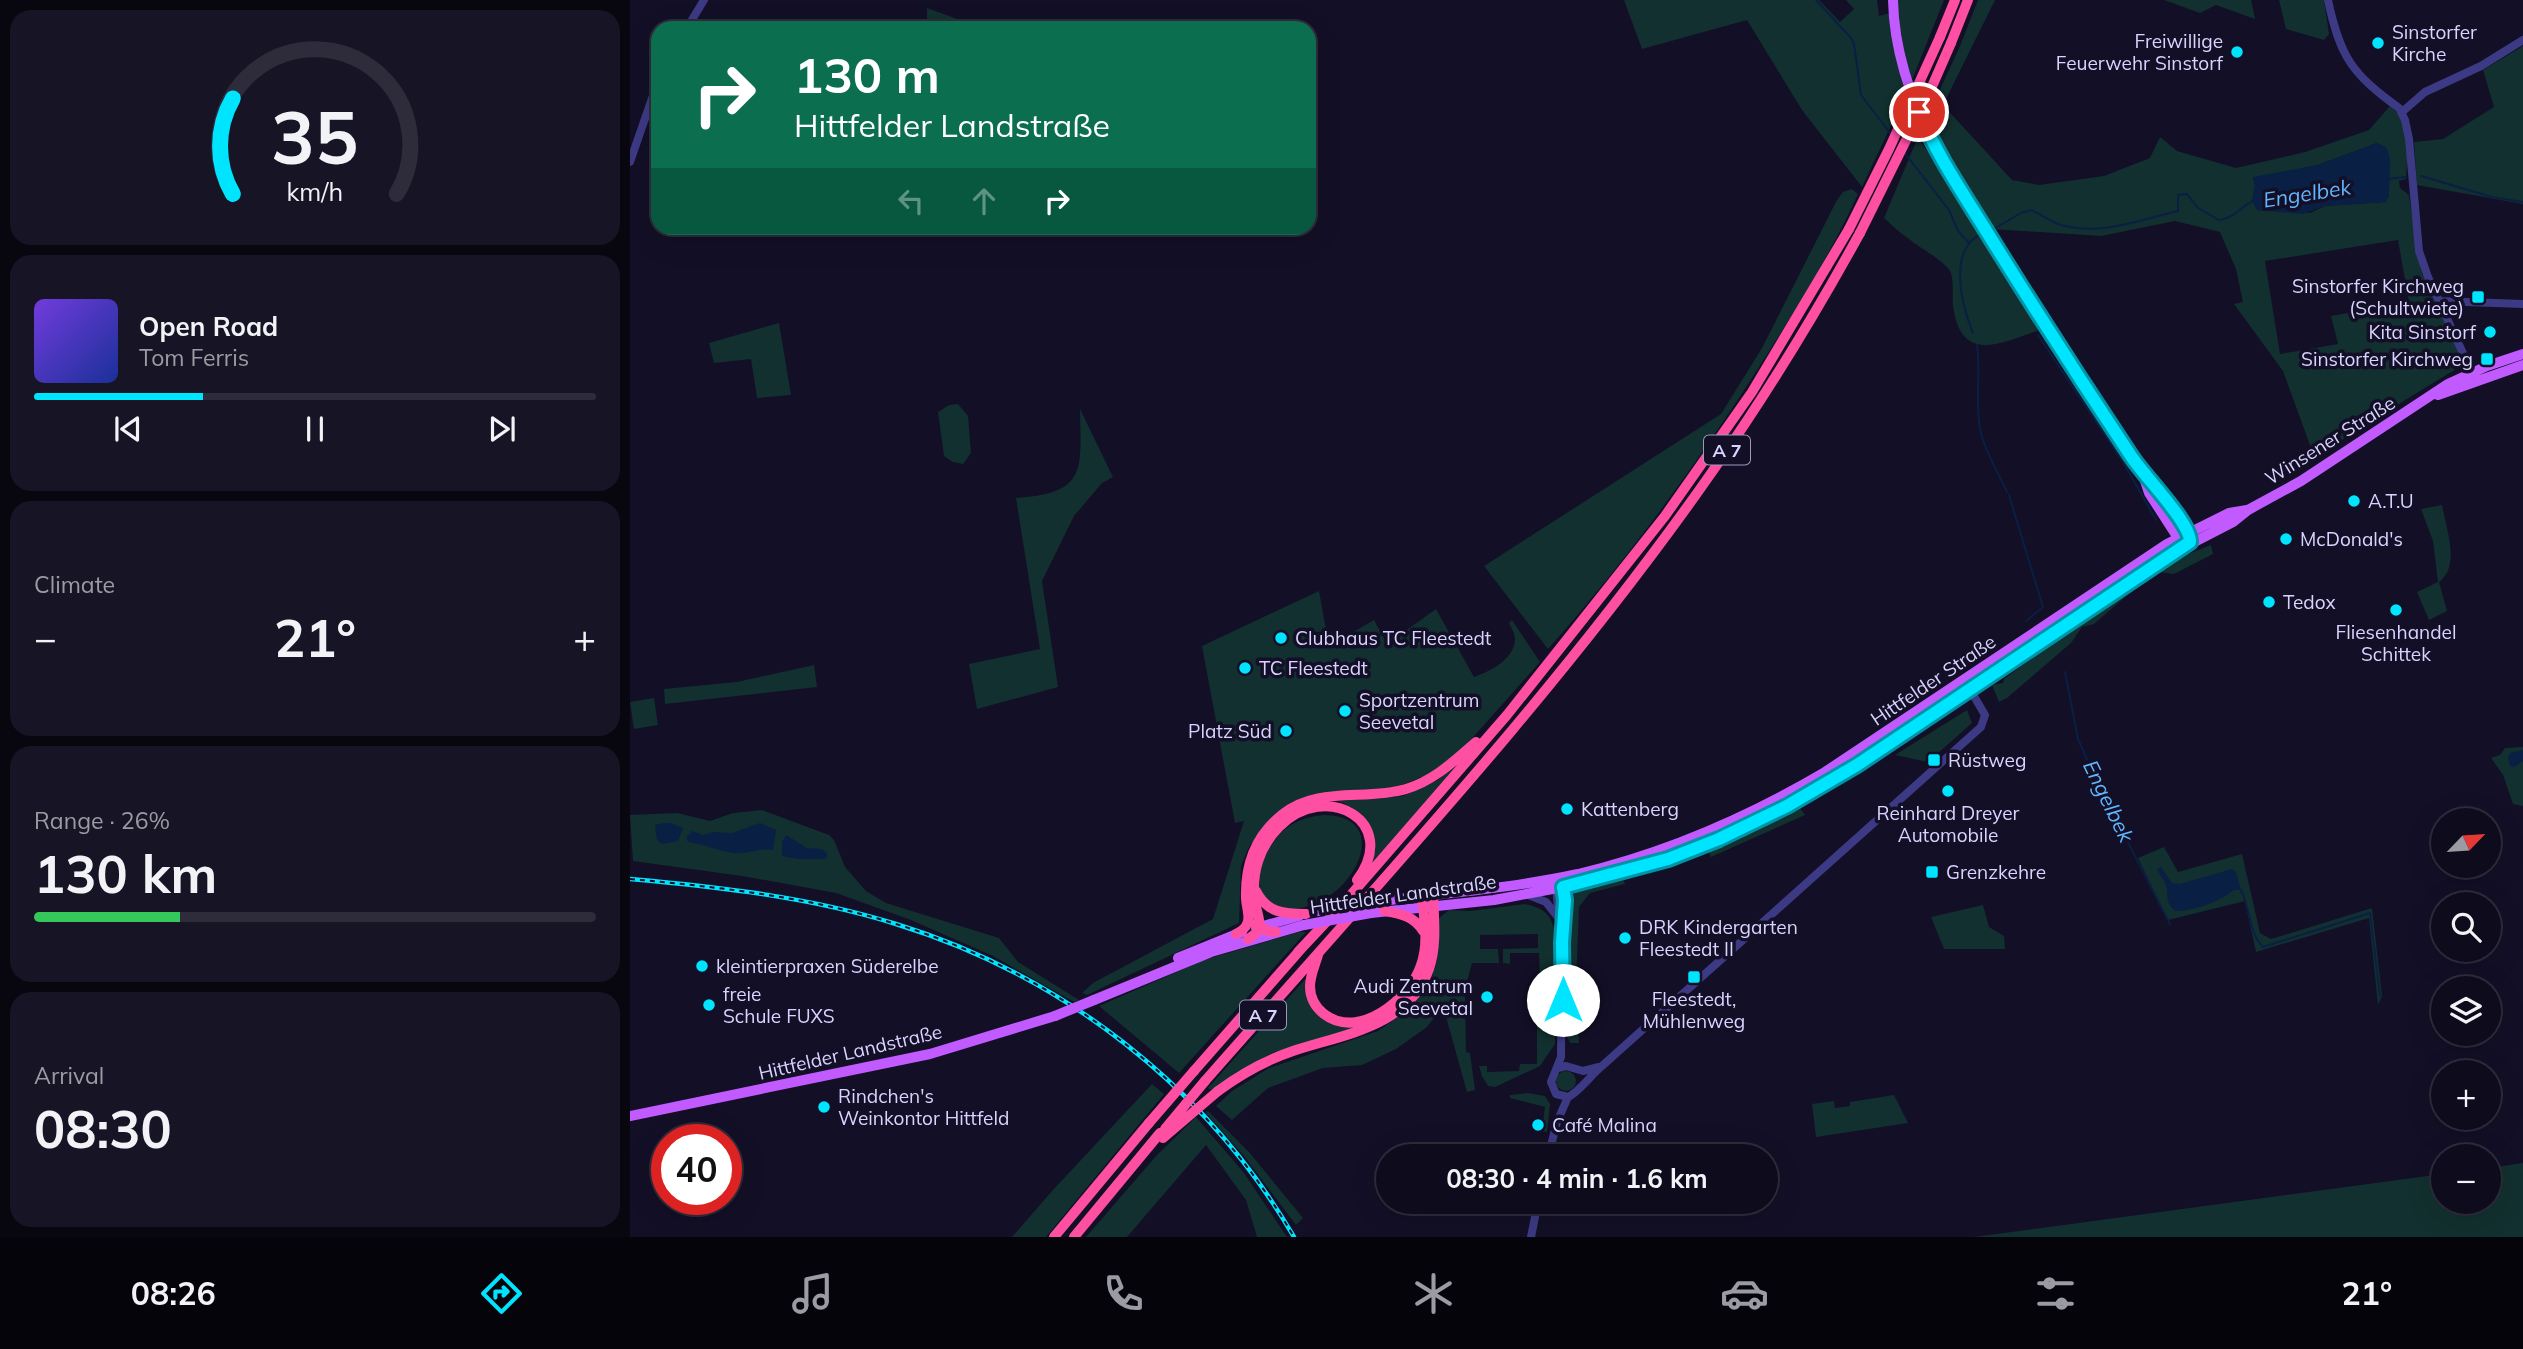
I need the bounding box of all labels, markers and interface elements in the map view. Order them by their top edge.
place label: Sinstorfer Kirche [2392,20,2477,66]
place label: Freiwillige Feuerwehr Sinstorf [2056,29,2224,75]
marker: Sinstorfer Kirche [2370,35,2386,51]
text: 130 m [794,44,940,105]
marker: Freiwillige Feuerwehr Sinstorf [2229,44,2245,60]
icon: right [679,49,770,140]
pin [1889,82,1949,142]
text: 35 [271,91,359,182]
icon: arrive [1900,93,1938,131]
text: Hittfelder Landstraße [794,105,1110,145]
water label: Engelbek [2261,173,2354,213]
text: km/h [287,176,343,207]
icon: left [892,182,930,220]
icon: ahead [965,182,1003,220]
icon: right [1038,182,1076,220]
place label: Sinstorfer Kirchweg (Schultwiete) [2292,274,2464,320]
marker: Sinstorfer Kirchweg (Schultwiete) [2470,289,2486,305]
text: Open Road [139,310,278,343]
place label: Kita Sinstorf [2368,320,2477,344]
marker: Kita Sinstorf [2482,324,2498,340]
text: Tom Ferris [139,343,249,372]
place label: Sinstorfer Kirchweg [2301,347,2473,371]
marker: Sinstorfer Kirchweg [2479,351,2495,367]
street label: Winsener Straße [2260,390,2400,490]
icon: previous [109,410,147,448]
icon: pause [296,410,334,448]
icon: next [483,410,521,448]
road number: A 7 [1704,436,1750,464]
place label: A.T.U [2368,489,2414,513]
marker: A.T.U [2346,493,2362,509]
place label: McDonald's [2300,527,2403,551]
marker: McDonald's [2278,531,2294,547]
text: Climate [34,570,115,599]
place label: Tedox [2283,590,2336,614]
marker: Tedox [2261,594,2277,610]
marker: Fliesenhandel Schittek [2388,602,2404,618]
text: 21° [274,605,356,670]
text: − [34,614,57,662]
text: + [573,614,596,662]
place label: Fliesenhandel Schittek [2336,620,2456,666]
place label: Clubhaus TC Fleestedt [1295,626,1492,650]
street label: Hittfelder Straße [1866,629,2000,731]
marker: Clubhaus TC Fleestedt [1273,630,1289,646]
place label: TC Fleestedt [1259,656,1368,680]
marker: TC Fleestedt [1237,660,1253,676]
place label: Sportzentrum Seevetal [1359,688,1479,734]
marker: Sportzentrum Seevetal [1337,703,1353,719]
place label: Platz Süd [1188,719,1272,743]
marker: Platz Süd [1278,723,1294,739]
place label: Rüstweg [1948,748,2026,772]
marker: Rüstweg [1926,752,1942,768]
water label: Engelbek [2078,755,2141,848]
marker: Reinhard Dreyer Automobile [1940,783,1956,799]
place label: Kattenberg [1581,797,1679,821]
marker: Kattenberg [1559,801,1575,817]
place label: Reinhard Dreyer Automobile [1877,801,2020,847]
text: Range · 26% [34,806,170,835]
north arrow [2431,808,2501,878]
map controls [2431,808,2501,1214]
text: 130 km [34,841,217,906]
place label: Grenzkehre [1946,860,2046,884]
marker: Grenzkehre [1924,864,1940,880]
street label: Hittfelder Landstraße [1308,869,1498,919]
button: search [2431,892,2501,962]
place label: DRK Kindergarten Fleestedt II [1639,915,1798,961]
marker: DRK Kindergarten Fleestedt II [1617,930,1633,946]
place label: kleintierpraxen Süderelbe [716,954,939,978]
marker: kleintierpraxen Süderelbe [694,958,710,974]
position arrow [1526,963,1600,1037]
marker: Fleestedt, Mühlenweg [1686,969,1702,985]
place label: Audi Zentrum Seevetal [1353,974,1473,1020]
button: layers [2431,976,2501,1046]
place label: freie Schule FUXS [723,982,835,1028]
place label: Fleestedt, Mühlenweg [1643,987,1745,1033]
marker: Audi Zentrum Seevetal [1479,989,1495,1005]
marker: freie Schule FUXS [701,997,717,1013]
road number: A 7 [1240,1000,1286,1030]
street label: Hittfelder Landstraße [756,1019,944,1085]
button: + [2431,1060,2501,1130]
text: Arrival [34,1061,104,1090]
place label: Rindchen's Weinkontor Hittfeld [838,1084,1009,1130]
text: 08:30 [34,1096,172,1161]
marker: Rindchen's Weinkontor Hittfeld [816,1099,832,1115]
place label: Café Malina [1552,1113,1657,1137]
marker: Café Malina [1530,1117,1546,1133]
speed limit sign: 40 [651,1124,742,1215]
button: − [2431,1144,2501,1214]
text: 08:30 · 4 min · 1.6 km [1446,1162,1708,1195]
icon: directions [477,1269,526,1318]
icon: music [788,1269,837,1318]
icon: phone [1099,1269,1148,1318]
icon: climate [1409,1269,1458,1318]
icon: car [1720,1269,1769,1318]
icon: filters [2031,1269,2080,1318]
text: 08:26 [131,1273,216,1313]
text: 21° [2342,1273,2392,1313]

